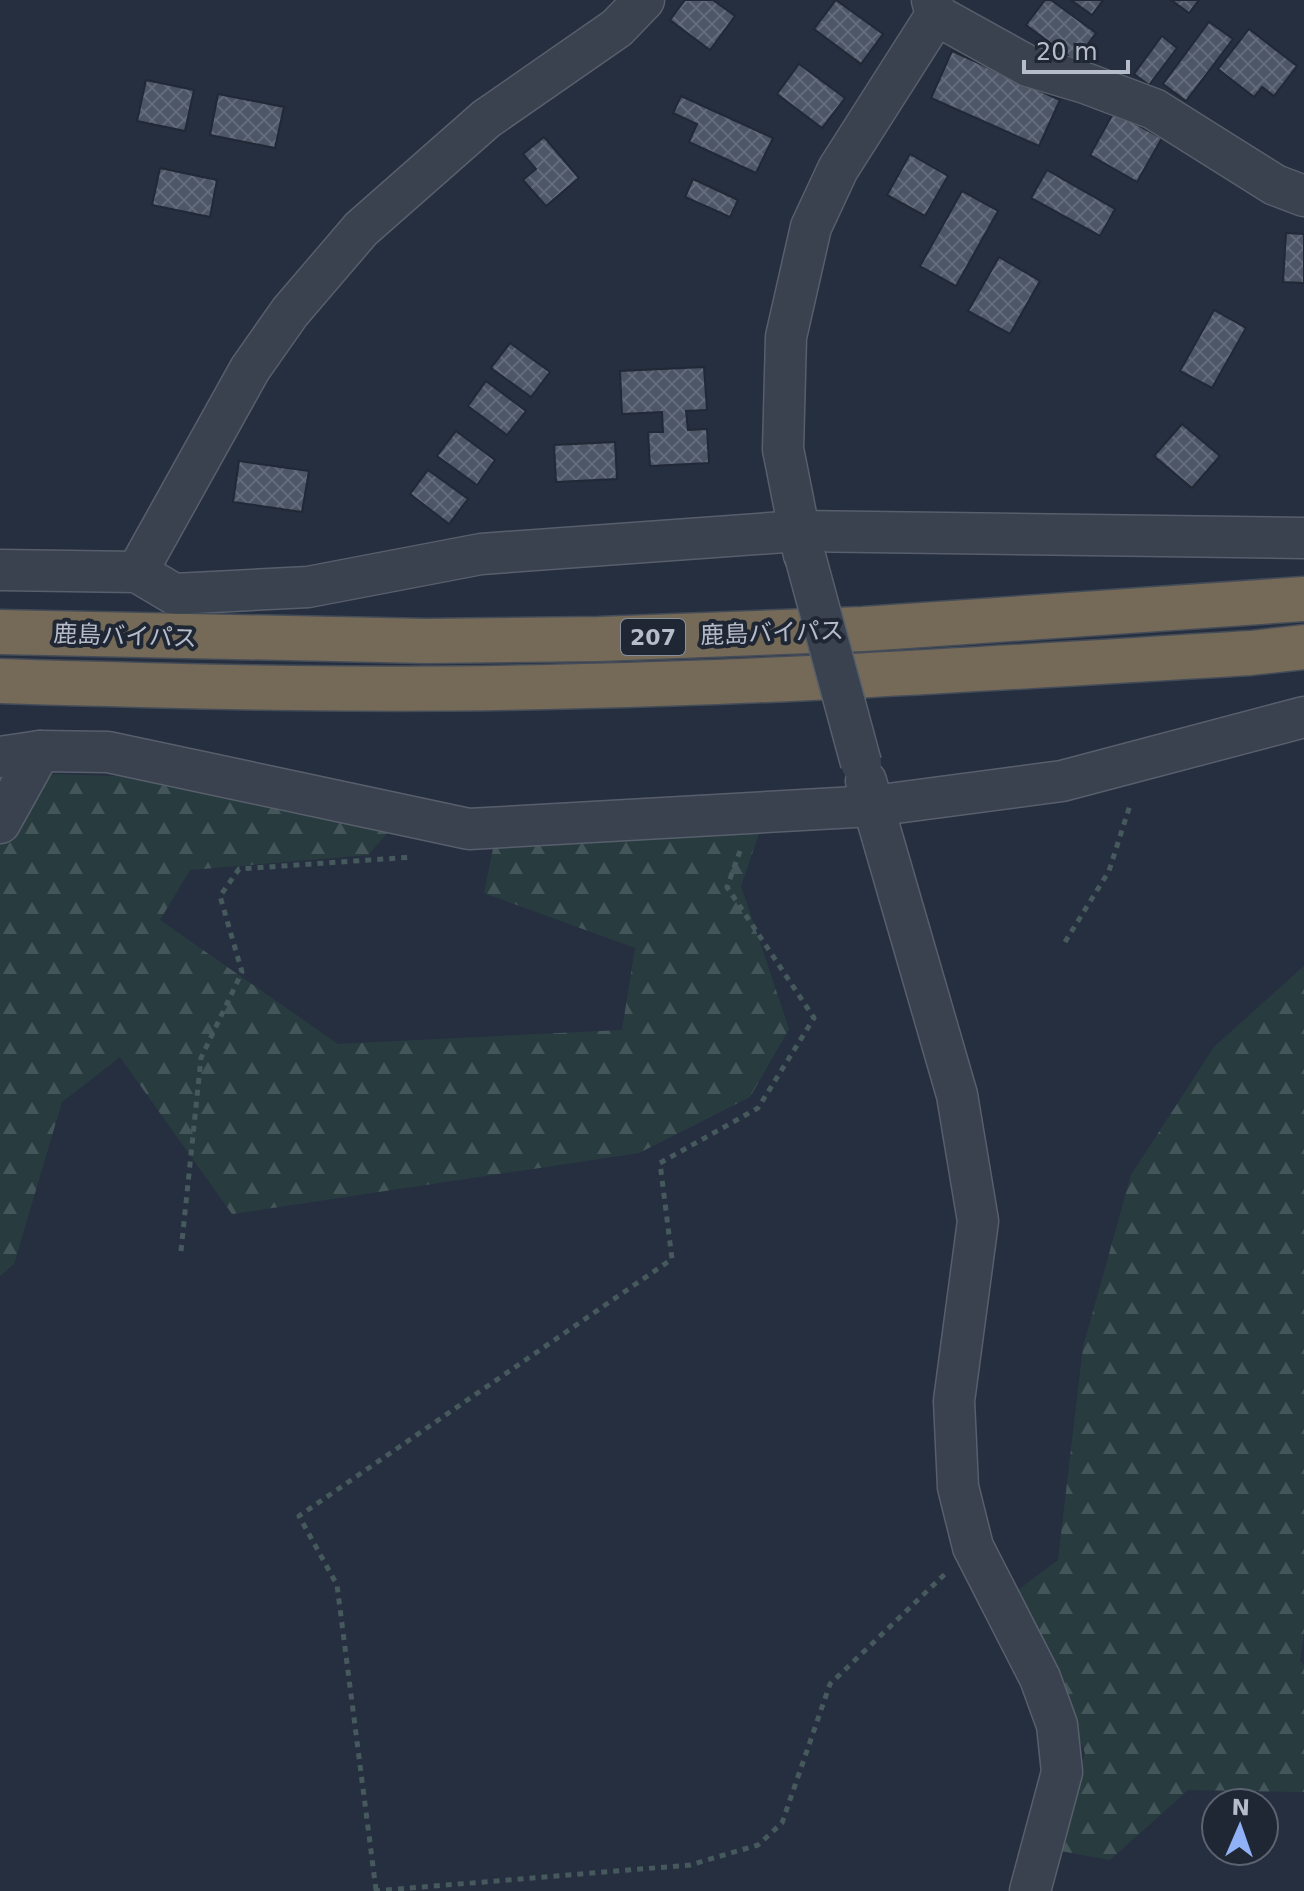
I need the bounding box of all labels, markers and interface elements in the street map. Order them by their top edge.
scale bar [1024,24,1128,74]
text: 20 m [1036,38,1098,66]
street label: 鹿島バイパス [700,617,844,649]
road number: 207 [621,619,685,655]
street label: 鹿島バイパス [53,620,197,652]
north arrow [1200,1787,1280,1867]
text: N [1231,1795,1250,1820]

